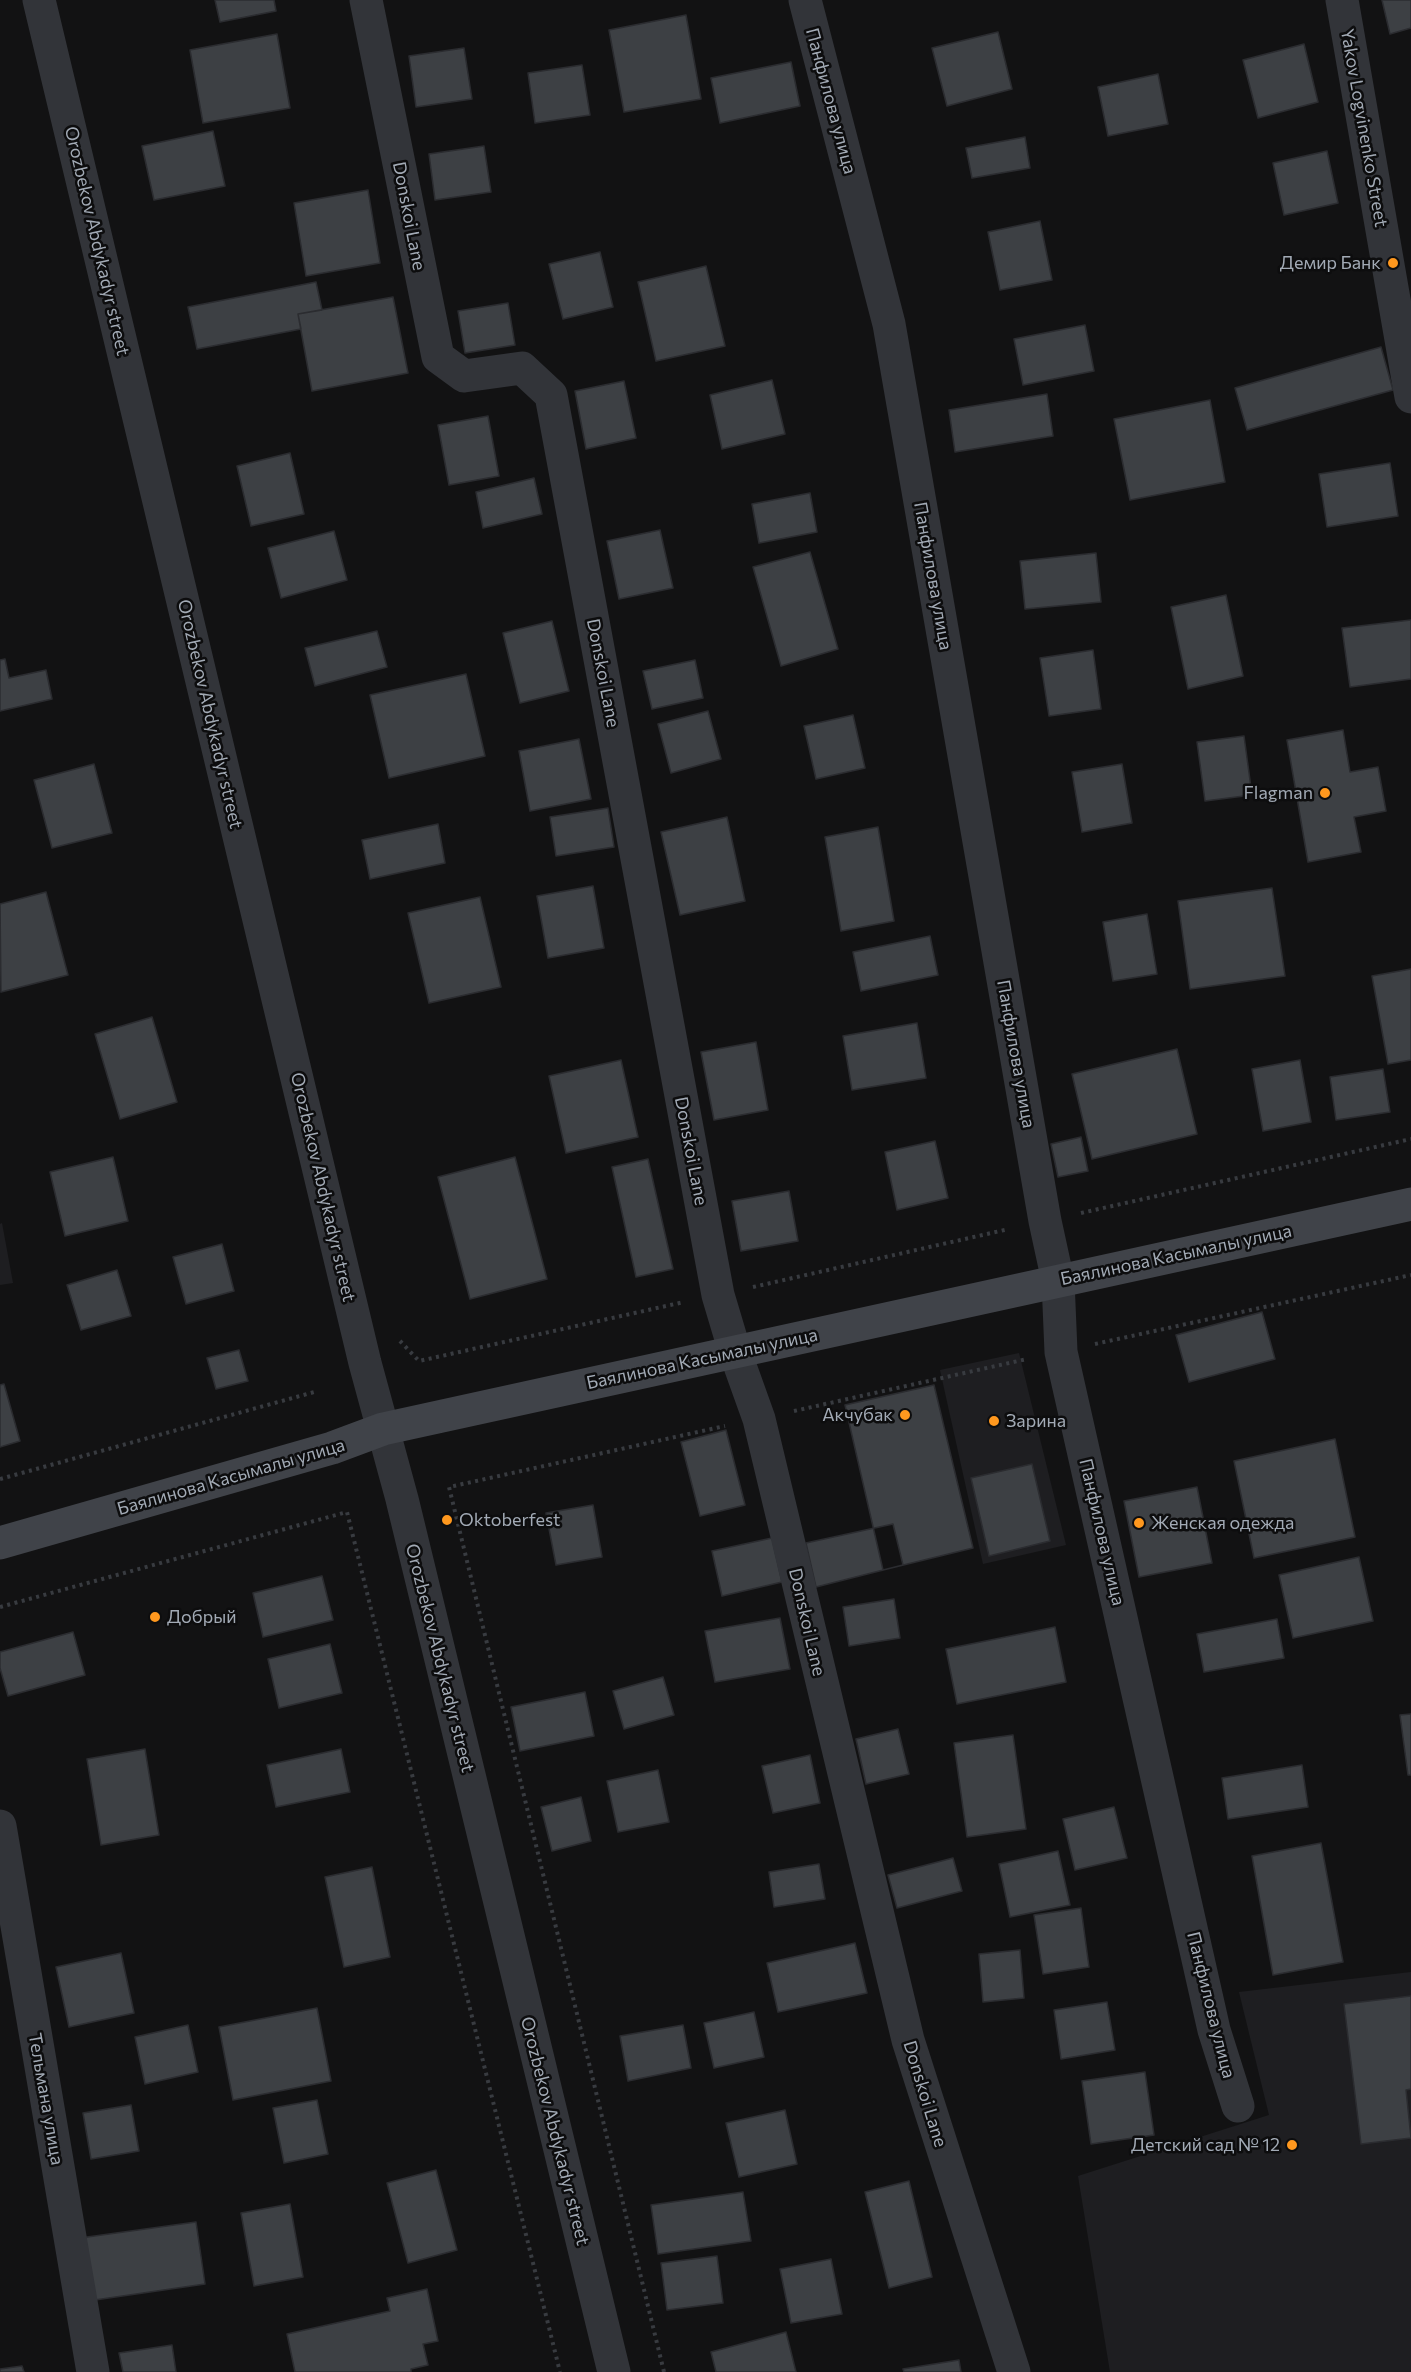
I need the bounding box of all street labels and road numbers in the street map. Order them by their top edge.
street label: Панфилова улица [801,26,861,176]
street label: Yakov Logvinenko Street [1336,27,1392,229]
street label: Orozbekov Abdykadyr street [60,124,134,358]
street label: Donskoi Lane [388,160,430,272]
street label: Панфилова улица [909,500,957,652]
street label: Orozbekov Abdykadyr street [173,597,247,831]
street label: Donskoi Lane [582,617,624,729]
street label: Панфилова улица [992,978,1040,1130]
street label: Orozbekov Abdykadyr street [286,1070,360,1304]
street label: Donskoi Lane [670,1095,712,1207]
street label: Баялинова Касымалы улица [1058,1220,1294,1290]
street label: Баялинова Касымалы улица [584,1324,820,1394]
street label: Баялинова Касымалы улица [115,1434,347,1520]
street label: Панфилова улица [1075,1456,1129,1608]
street label: Orozbekov Abdykadyr street [401,1541,479,1775]
street label: Donskoi Lane [784,1566,830,1678]
street label: Панфилова улица [1182,1929,1240,2081]
street label: Orozbekov Abdykadyr street [516,2014,594,2248]
street label: Тельмана улица [24,2031,68,2167]
street label: Donskoi Lane [899,2038,951,2150]

